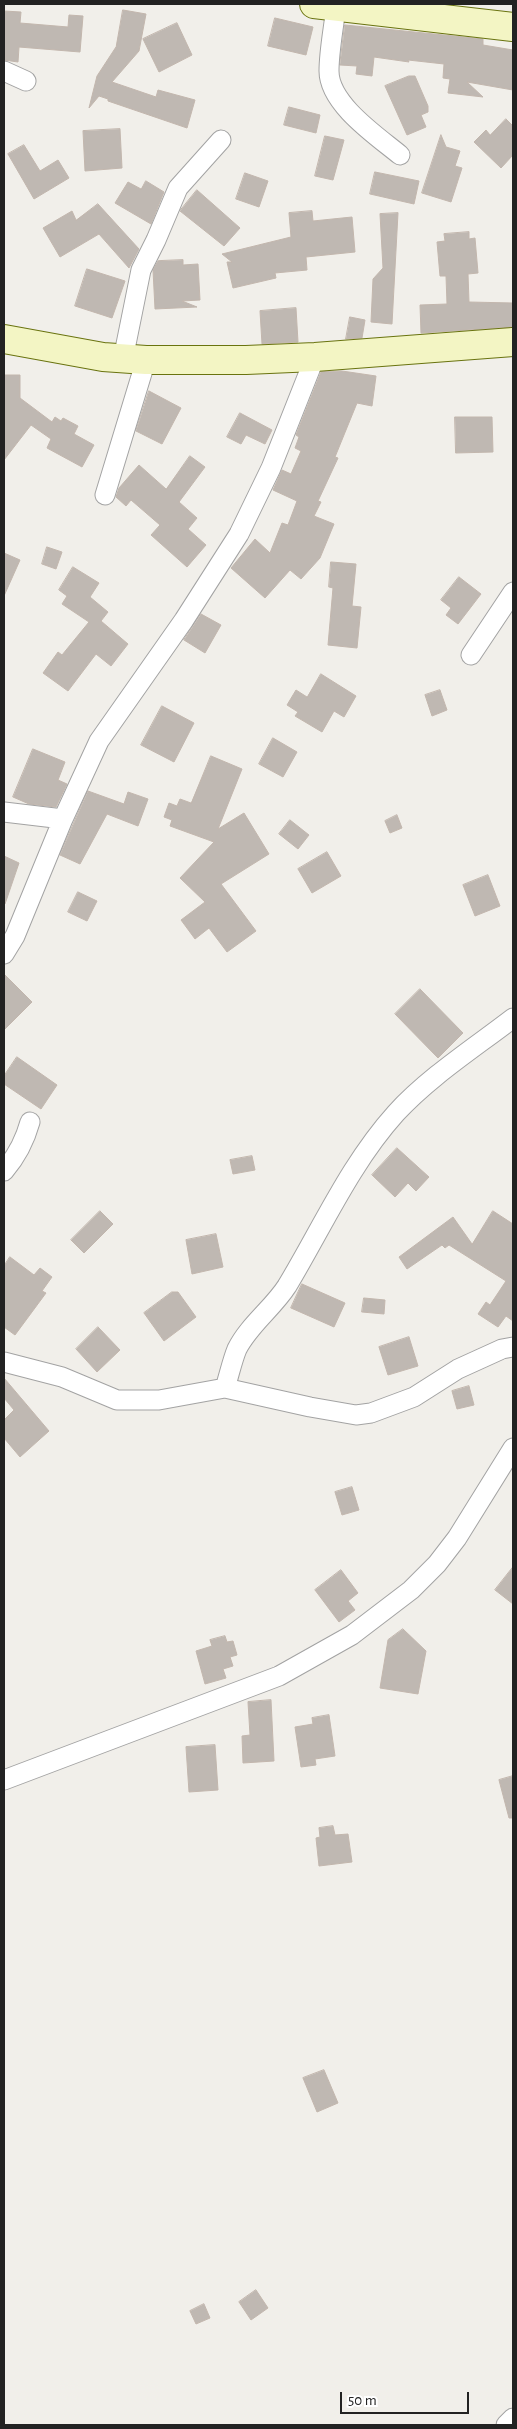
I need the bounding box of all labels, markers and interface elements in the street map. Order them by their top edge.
scale bar [342,2382,471,2414]
text: 50 m [348,2393,377,2408]

